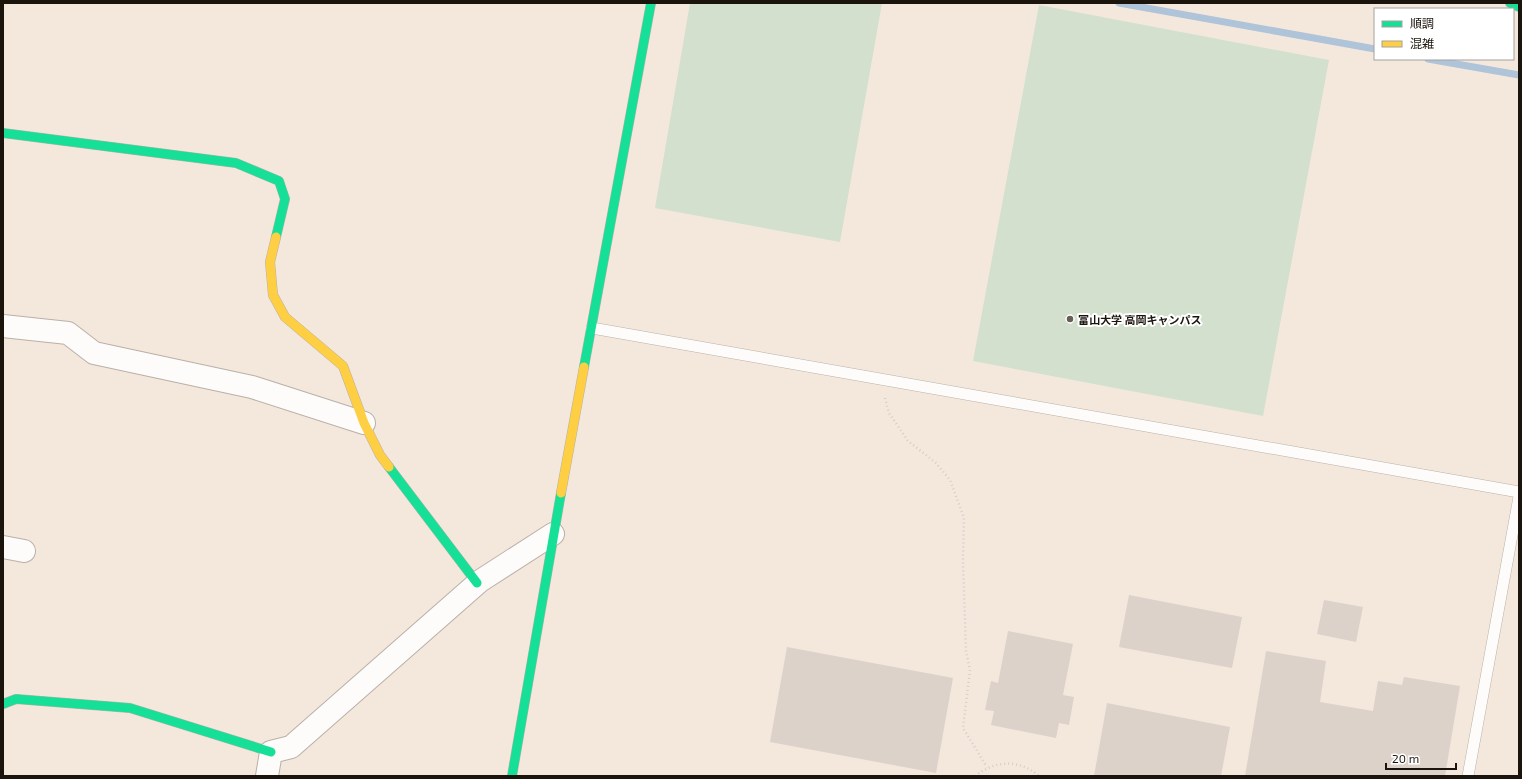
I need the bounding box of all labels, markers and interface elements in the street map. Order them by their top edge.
legend [1374,8,1514,60]
text: 順調 [1410,16,1434,30]
text: 混雑 [1410,36,1434,50]
place label: 富山大学 高岡キャンパス [1078,313,1201,326]
marker: 富山大学 高岡キャンパス [1065,314,1075,324]
scale bar [1386,745,1456,771]
text: 20 m [1392,751,1419,765]

